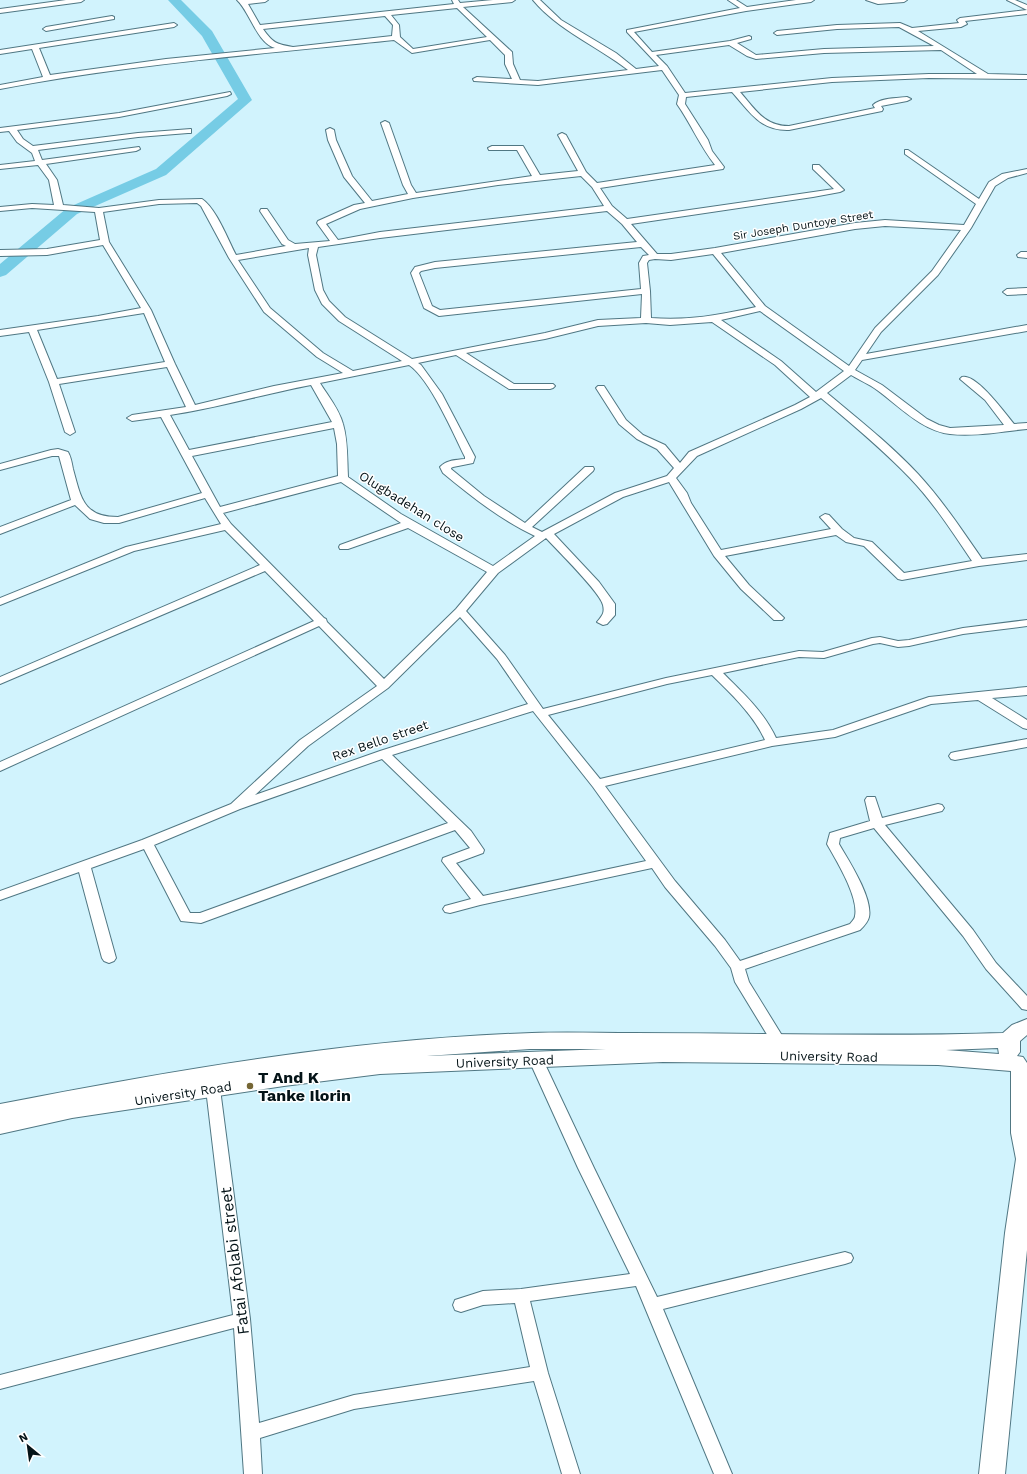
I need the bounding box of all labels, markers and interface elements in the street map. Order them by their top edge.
street label: Sir Joseph Duntoye Street [732,208,874,243]
street label: Olugbadehan close [356,468,467,545]
street label: Rex Bello street [330,717,431,764]
street label: University Road [780,1048,878,1065]
street label: University Road [456,1052,554,1071]
place label: T And K Tanke Ilorin [258,1068,351,1105]
street label: University Road [133,1078,233,1109]
marker: T And K Tanke Ilorin [245,1081,255,1091]
street label: Fatai Afolabi street [216,1186,253,1336]
north arrow [8,1426,48,1466]
text: N [17,1430,30,1445]

